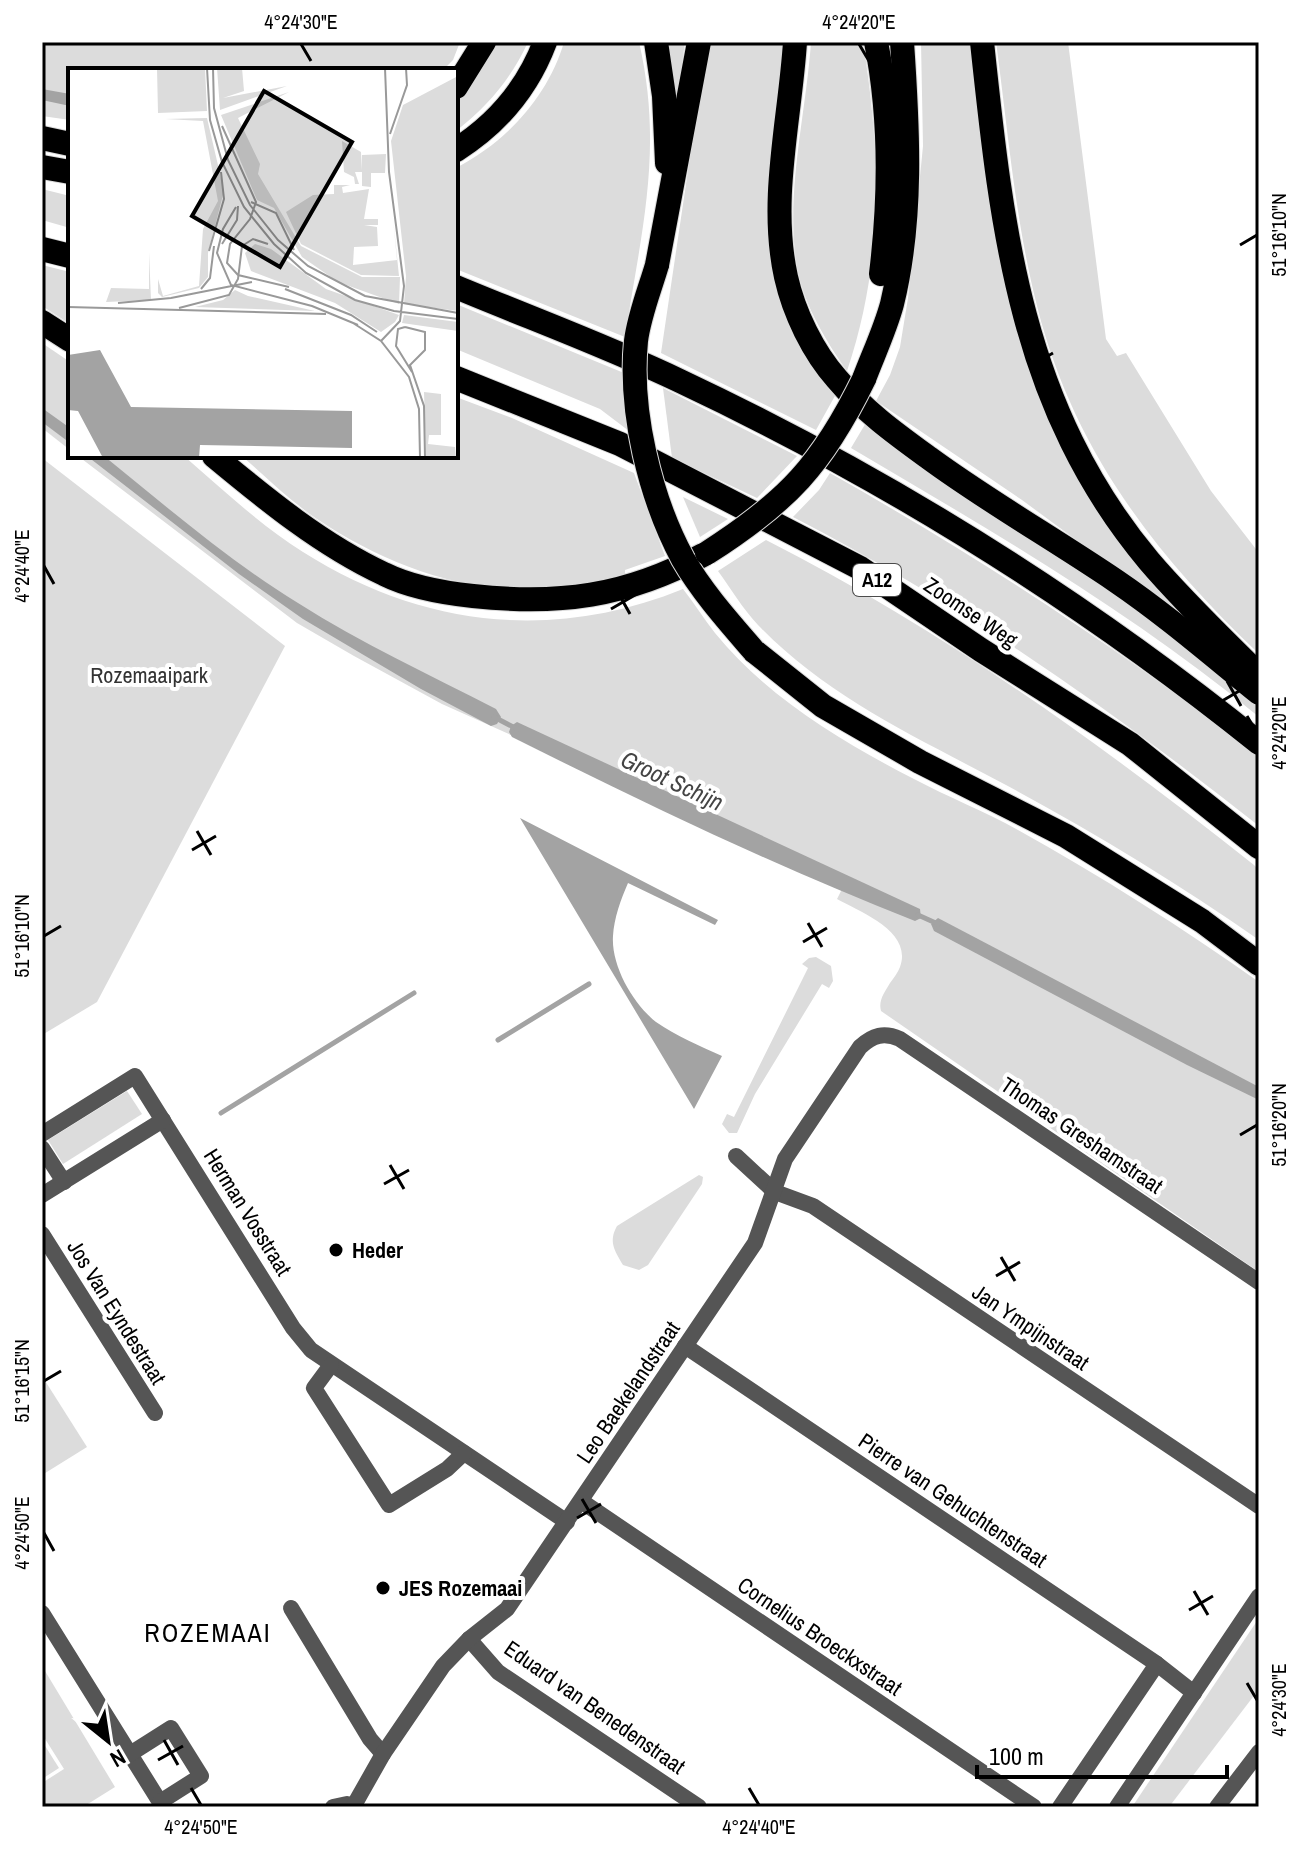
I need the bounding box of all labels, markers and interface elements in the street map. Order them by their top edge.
text: 4°24'30"E [264,8,338,35]
text: 4°24'20"E [822,8,896,35]
inset map [68,68,458,458]
text: 51°16'10"N [1265,193,1292,277]
text: 4°24'40"E [8,529,35,603]
road number: A12 [853,564,901,596]
street label: Zoomse Weg [918,570,1024,654]
park label: Rozemaaipark [90,660,209,690]
text: 4°24'20"E [1265,696,1292,770]
water label: Groot Schijn [616,742,729,818]
text: 51°16'10"N [8,894,35,978]
street label: Thomas Greshamstraat [995,1070,1169,1200]
text: 51°16'20"N [1265,1083,1292,1167]
street label: Herman Vosstraat [197,1143,299,1281]
street label: Jos Van Eyndestraat [61,1234,173,1390]
place label: Heder [352,1235,403,1265]
marker: Heder [327,1241,345,1259]
street label: Jan Ympijnstraat [967,1277,1095,1377]
street label: Leo Baekelandstraat [569,1315,687,1469]
text: 51°16'15"N [8,1339,35,1423]
street label: Pierre van Gehuchtenstraat [853,1426,1053,1574]
text: 4°24'50"E [8,1496,35,1570]
street label: Cornelius Broeckxstraat [732,1570,908,1702]
place label: JES Rozemaai [399,1573,522,1603]
marker: JES Rozemaai [374,1579,392,1597]
district label: ROZEMAAI [144,1615,272,1650]
street label: Eduard van Benedenstraat [498,1633,692,1781]
text: 4°24'30"E [1265,1663,1292,1737]
north arrow [68,1701,148,1781]
scale bar [977,1729,1227,1779]
text: 100 m [989,1740,1044,1772]
text: N [105,1742,131,1775]
text: 4°24'50"E [164,1813,238,1840]
text: 4°24'40"E [722,1813,796,1840]

